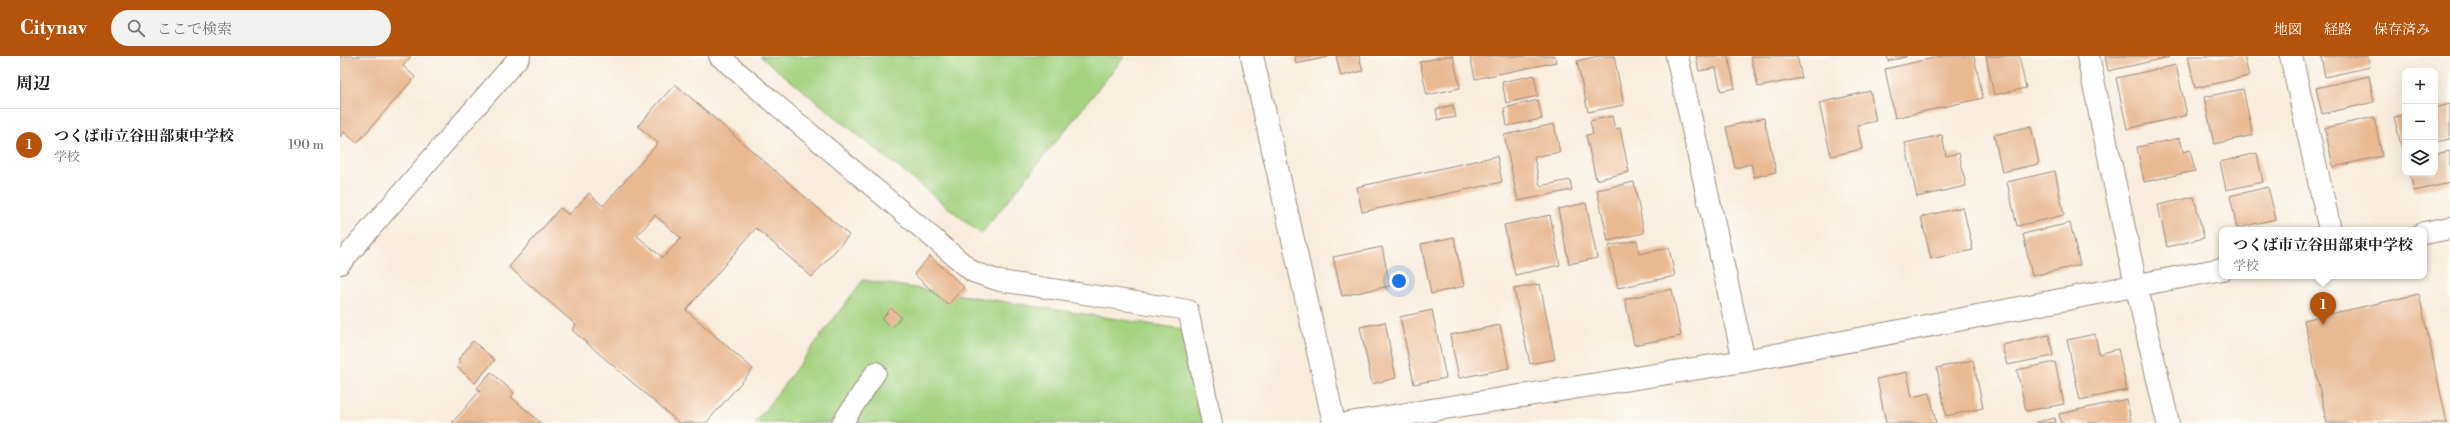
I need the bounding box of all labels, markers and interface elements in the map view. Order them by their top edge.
search box [111,10,391,46]
text: Citynav [20,16,87,40]
icon: search [125,17,147,39]
text: ここで検索 [157,20,232,39]
text: 地図 [2274,21,2302,39]
text: 経路 [2324,21,2352,39]
text: 保存済み [2374,21,2430,39]
map controls [2402,68,2438,176]
button: + [2402,68,2438,104]
text: 周辺 [16,73,50,95]
button: − [2402,104,2438,140]
text: つくば市立谷田部東中学校 [54,127,234,146]
text: 1 [26,137,32,153]
text: 190 m [288,137,324,153]
button: layers [2402,140,2438,176]
text: 学校 [54,149,80,165]
popup [2219,227,2427,279]
text: つくば市立谷田部東中学校 [2233,236,2413,255]
text: 学校 [2233,258,2259,274]
your location [1389,271,1409,291]
pin: 1 [2310,292,2336,325]

